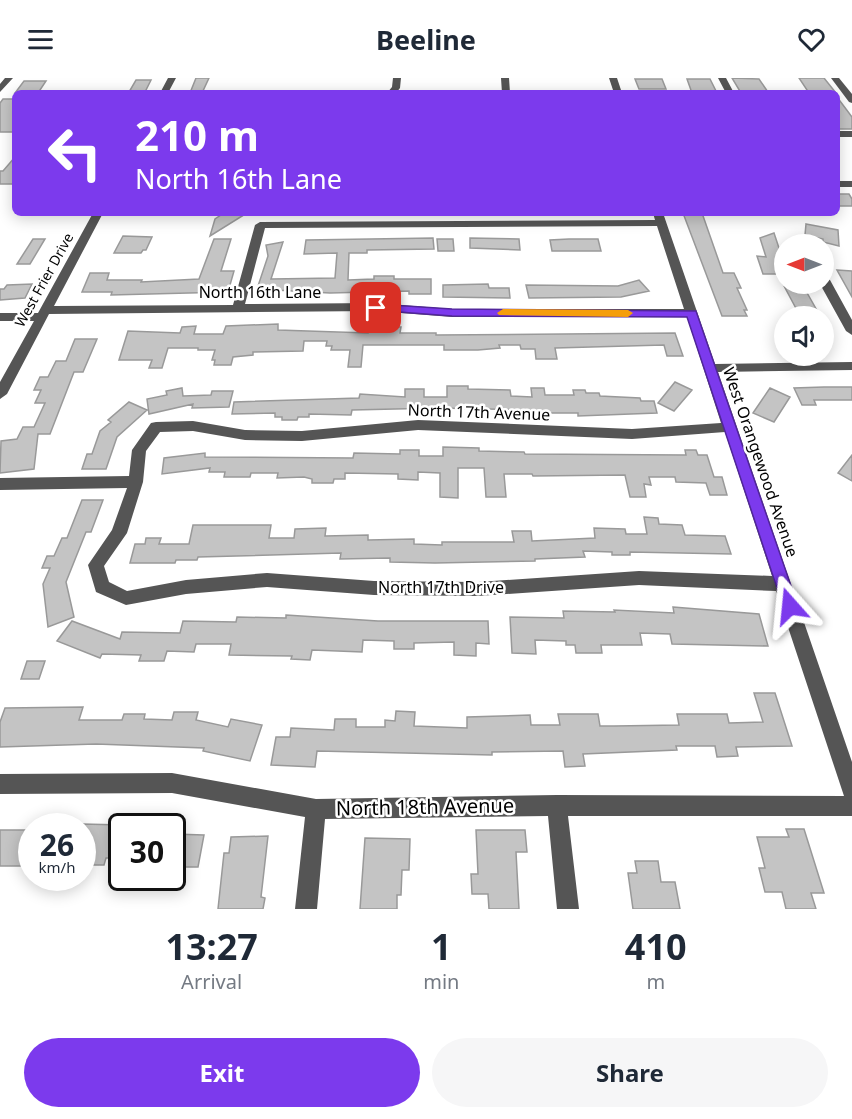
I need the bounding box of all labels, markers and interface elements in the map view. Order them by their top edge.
text: Beeline [376,21,476,58]
icon: menu [24,23,57,56]
icon: heart [795,23,828,56]
text: 210 m [135,106,259,163]
icon: left [36,114,114,192]
text: North 16th Lane [135,160,342,197]
street label: West Frier Drive [10,229,77,330]
north arrow [774,234,834,294]
map controls [774,234,834,366]
street label: North 16th Lane [199,281,321,303]
pin [350,282,401,333]
icon: arrive [359,291,392,324]
button: sound [774,306,834,366]
street label: West Orangewood Avenue [718,364,804,560]
street label: North 17th Avenue [407,399,551,425]
position arrow [758,574,822,638]
street label: North 17th Drive [378,576,504,598]
street label: North 18th Avenue [336,791,514,822]
speed limit sign: 30 [108,813,186,891]
text: 26 [40,824,74,865]
text: km/h [39,857,75,877]
text: 13:27 [165,922,258,971]
text: 1 [431,922,452,971]
text: 410 [625,922,687,971]
text: Arrival [181,968,242,995]
text: min [423,968,459,995]
text: m [646,968,665,995]
button: Exit [24,1038,420,1107]
button: Share [432,1038,828,1107]

